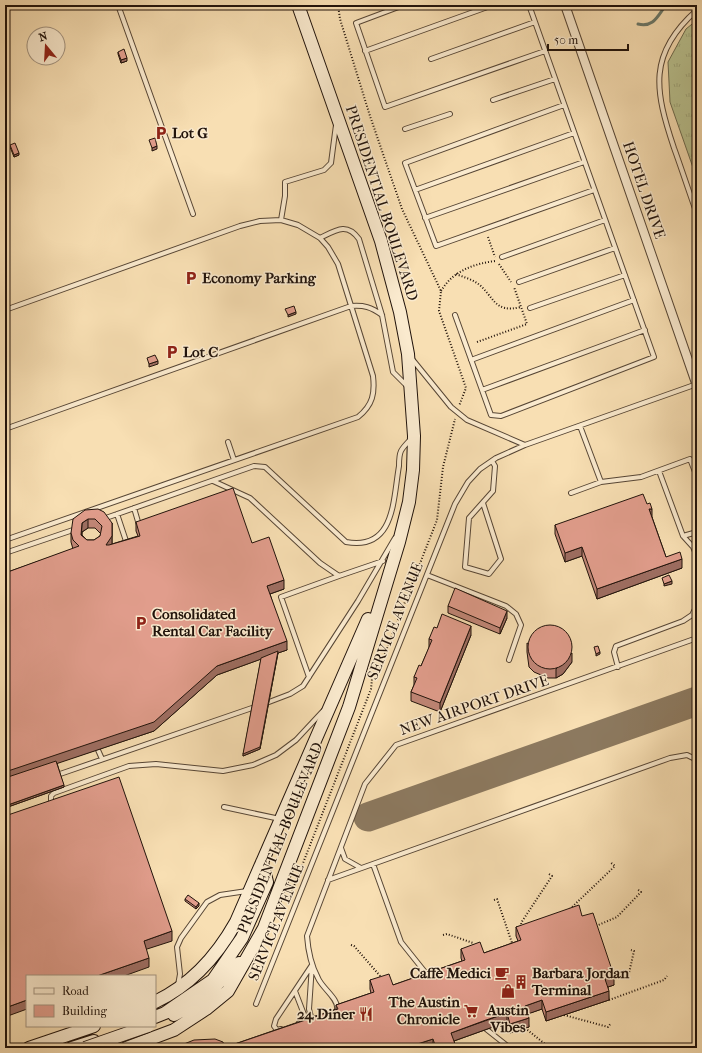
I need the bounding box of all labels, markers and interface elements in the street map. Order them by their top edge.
north arrow [26,26,66,66]
scale bar [548,26,628,52]
text: N [37,29,50,44]
text: 50 m [554,33,578,47]
street label: PRESIDENTIAL BOULEVARD [342,103,422,303]
place label: Lot G [172,124,208,142]
parking icon: Lot G [153,125,169,141]
street label: HOTEL DRIVE [619,139,669,241]
place label: Economy Parking [202,269,317,287]
parking icon: Economy Parking [183,270,199,286]
place label: Lot C [183,343,218,361]
parking icon: Lot C [164,344,180,360]
street label: SERVICE AVENUE [363,560,427,682]
place label: Consolidated Rental Car Facility [152,605,274,640]
parking icon: Consolidated Rental Car Facility [133,615,149,631]
street label: NEW AIRPORT DRIVE [397,671,551,739]
street label: PRESIDENTIAL BOULEVARD [233,740,327,936]
street label: SERVICE AVENUE [244,861,308,983]
place label: Caffè Medici [410,964,492,982]
place label: Barbara Jordan Terminal [531,964,630,999]
cafe icon: Caffè Medici [494,965,510,981]
building icon: Barbara Jordan Terminal [513,974,529,990]
legend [26,975,156,1027]
shop icon: Austin Vibes [500,983,516,999]
text: Road [62,984,89,998]
place label: The Austin Chronicle [388,993,461,1028]
place label: Austin Vibes [486,1001,529,1036]
supermarket icon: The Austin Chronicle [463,1003,479,1019]
text: Building [62,1004,107,1018]
place label: 24 Diner [297,1005,356,1023]
restaurant icon: 24 Diner [358,1006,374,1022]

